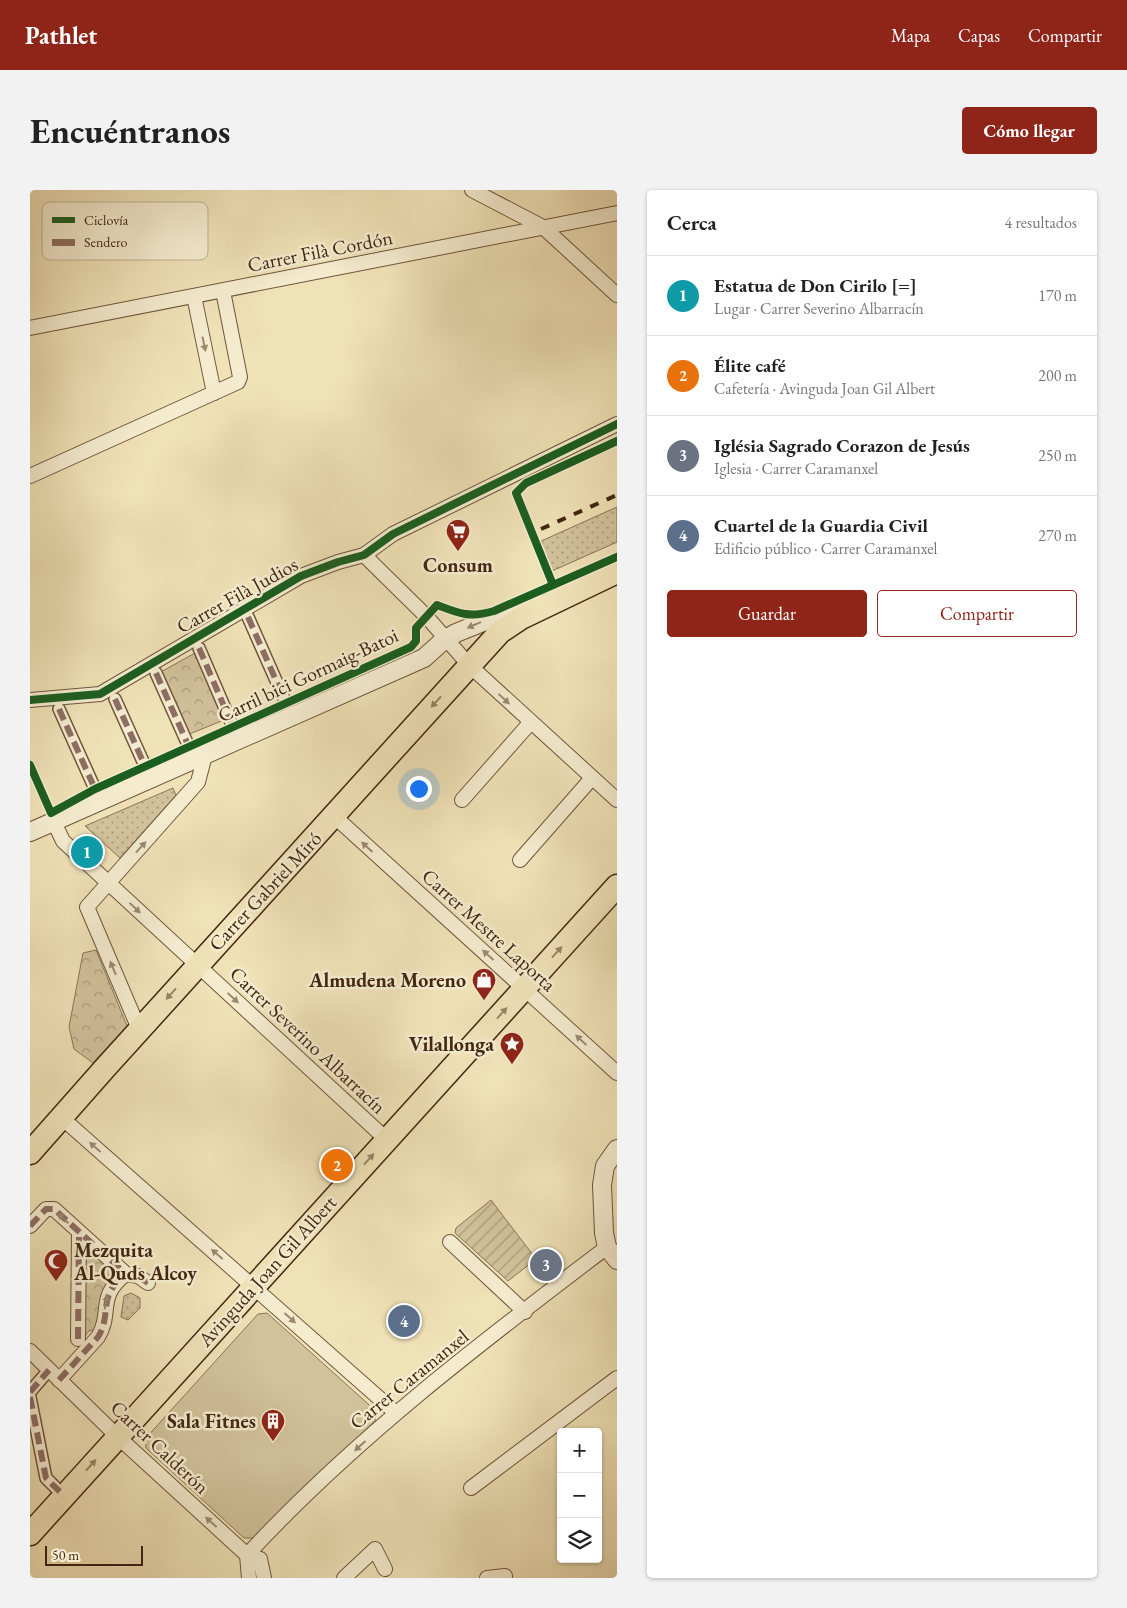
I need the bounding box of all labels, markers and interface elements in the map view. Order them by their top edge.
text: Pathlet [25,20,97,51]
text: Mapa [891,24,930,47]
text: Capas [958,24,1000,47]
text: Compartir [1028,24,1102,47]
button: Cómo llegar [962,107,1097,154]
text: Encuéntranos [30,108,230,153]
legend [42,202,208,260]
text: Cerca [667,209,717,236]
text: Ciclovía [84,211,129,229]
text: 4 resultados [1005,212,1077,233]
street label: Carrer Filà Cordón [245,224,395,278]
text: Sendero [84,233,128,251]
text: Estatua de Don Cirilo [=] [714,273,917,298]
text: 1 [679,285,687,306]
text: 170 m [1038,285,1077,306]
text: Lugar · Carrer Severino Albarracín [714,298,924,319]
one-way arrow [200,336,208,351]
text: Élite café [714,353,786,378]
text: 2 [679,365,687,386]
text: 200 m [1038,365,1077,386]
text: Cafetería · Avinguda Joan Gil Albert [714,378,935,399]
text: Iglésia Sagrado Corazon de Jesús [714,433,970,458]
text: 3 [679,445,687,466]
text: 250 m [1038,445,1077,466]
text: Iglesia · Carrer Caramanxel [714,458,878,479]
text: Cuartel de la Guardia Civil [714,513,928,538]
supermarket icon: Consum [445,518,471,552]
text: 4 [679,525,687,546]
text: 270 m [1038,525,1077,546]
text: Edificio público · Carrer Caramanxel [714,538,937,559]
street label: Carrer Filà Judios [172,551,302,639]
place label: Consum [423,552,493,578]
button: Guardar [667,590,867,637]
button: Compartir [877,590,1077,637]
street label: Carril bici Gormaig-Batoi [214,622,402,728]
one-way arrow [467,622,481,630]
one-way arrow [498,693,510,705]
one-way arrow [430,695,442,707]
your location [406,776,432,802]
street label: Carrer Gabriel Miró [203,826,327,956]
pin: 1 [71,833,103,871]
one-way arrow [135,840,146,853]
one-way arrow [360,841,373,852]
street label: Carrer Mestre Laporta [417,863,561,997]
one-way arrow [128,902,140,914]
one-way arrow [551,946,563,958]
one-way arrow [482,949,494,961]
one-way arrow [109,961,117,976]
street label: Carrer Severino Albarracín [224,961,392,1120]
place label: Almudena Moreno [308,967,466,993]
shop icon: Almudena Moreno [471,967,497,1001]
one-way arrow [165,988,177,1000]
one-way arrow [227,992,239,1004]
one-way arrow [496,1006,507,1019]
place label: Vilallonga [409,1031,494,1057]
place icon: Vilallonga [499,1031,525,1065]
one-way arrow [576,1034,588,1046]
one-way arrow [89,1141,101,1153]
pin: 2 [321,1146,353,1184]
one-way arrow [363,1154,375,1166]
street label: Avinguda Joan Gil Albert [191,1189,342,1353]
one-way arrow [57,1212,69,1224]
place label: Mezquita Al-Quds Alcoy [73,1237,197,1286]
pin: 3 [530,1246,562,1284]
mosque icon: Mezquita Al-Quds Alcoy [43,1248,69,1282]
one-way arrow [212,1248,224,1260]
one-way arrow [102,1295,110,1310]
pin: 4 [388,1302,420,1340]
one-way arrow [284,1313,297,1324]
street label: Carrer Caramanxel [344,1323,474,1435]
street label: Carrer Calderón [105,1395,215,1500]
place label: Sala Fitnes [167,1408,256,1434]
building icon: Sala Fitnes [260,1408,286,1442]
map controls [557,1428,602,1563]
button: + [557,1428,602,1473]
one-way arrow [353,1440,366,1451]
one-way arrow [85,1460,97,1472]
button: − [557,1473,602,1518]
one-way arrow [206,1516,218,1528]
button: layers [557,1518,602,1563]
scale bar [45,1543,142,1566]
text: 50 m [52,1546,79,1564]

